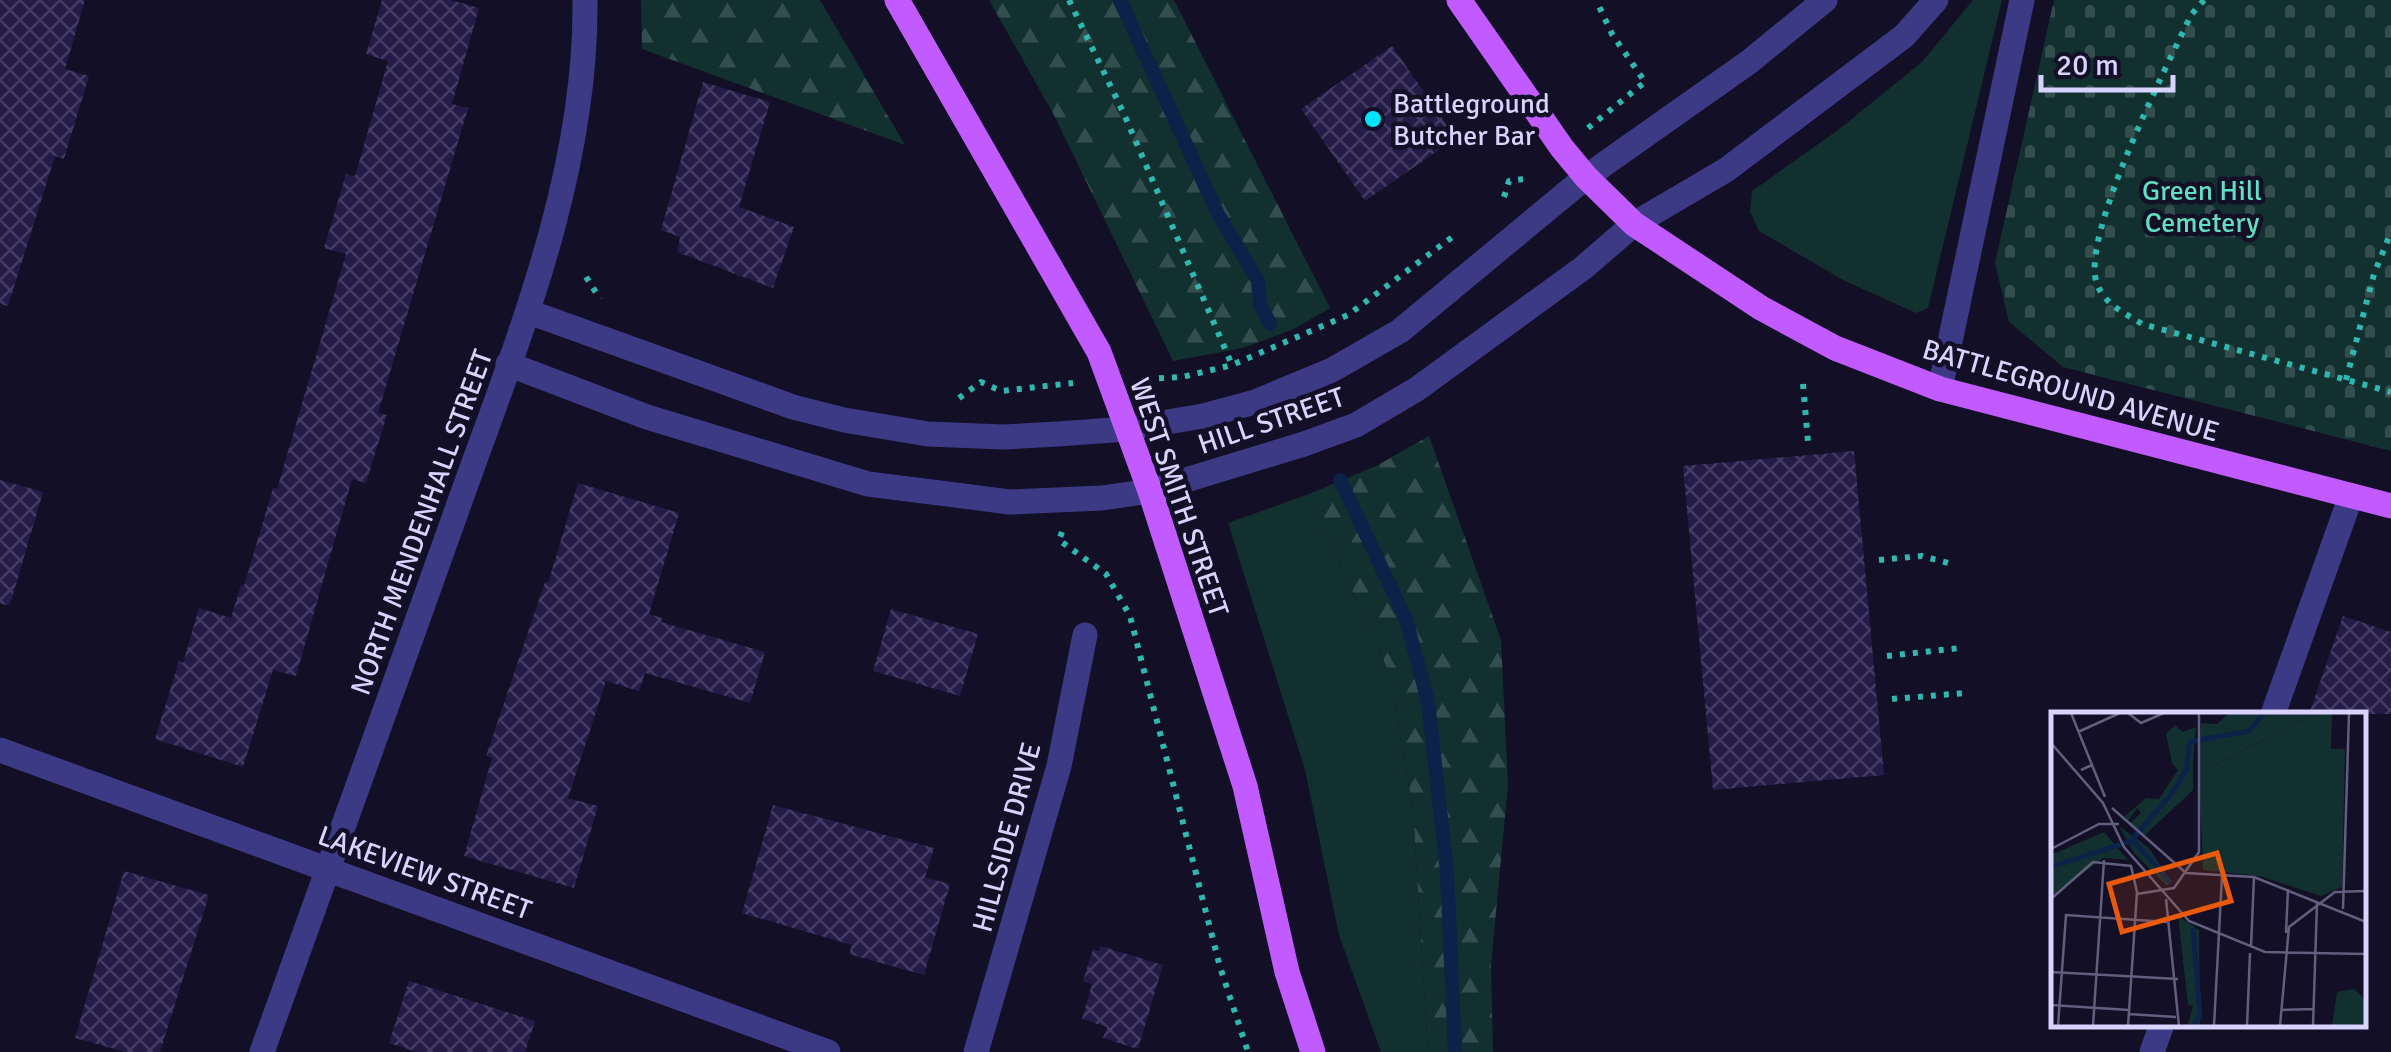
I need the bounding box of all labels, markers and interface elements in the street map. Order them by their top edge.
scale bar [2041,30,2174,92]
text: 20 m [2056,47,2119,84]
place label: Battleground Butcher Bar [1393,87,1550,153]
marker: Battleground Butcher Bar [1362,108,1384,130]
park label: Green Hill Cemetery [2142,174,2262,240]
street label: BATTLEGROUND AVENUE [1919,332,2223,450]
street label: NORTH MENDENHALL STREET [344,345,500,700]
street label: WEST SMITH STREET [1122,374,1236,621]
street label: HILL STREET [1194,380,1349,462]
inset map [2051,712,2366,1027]
street label: HILLSIDE DRIVE [965,739,1049,936]
street label: LAKEVIEW STREET [313,818,536,927]

